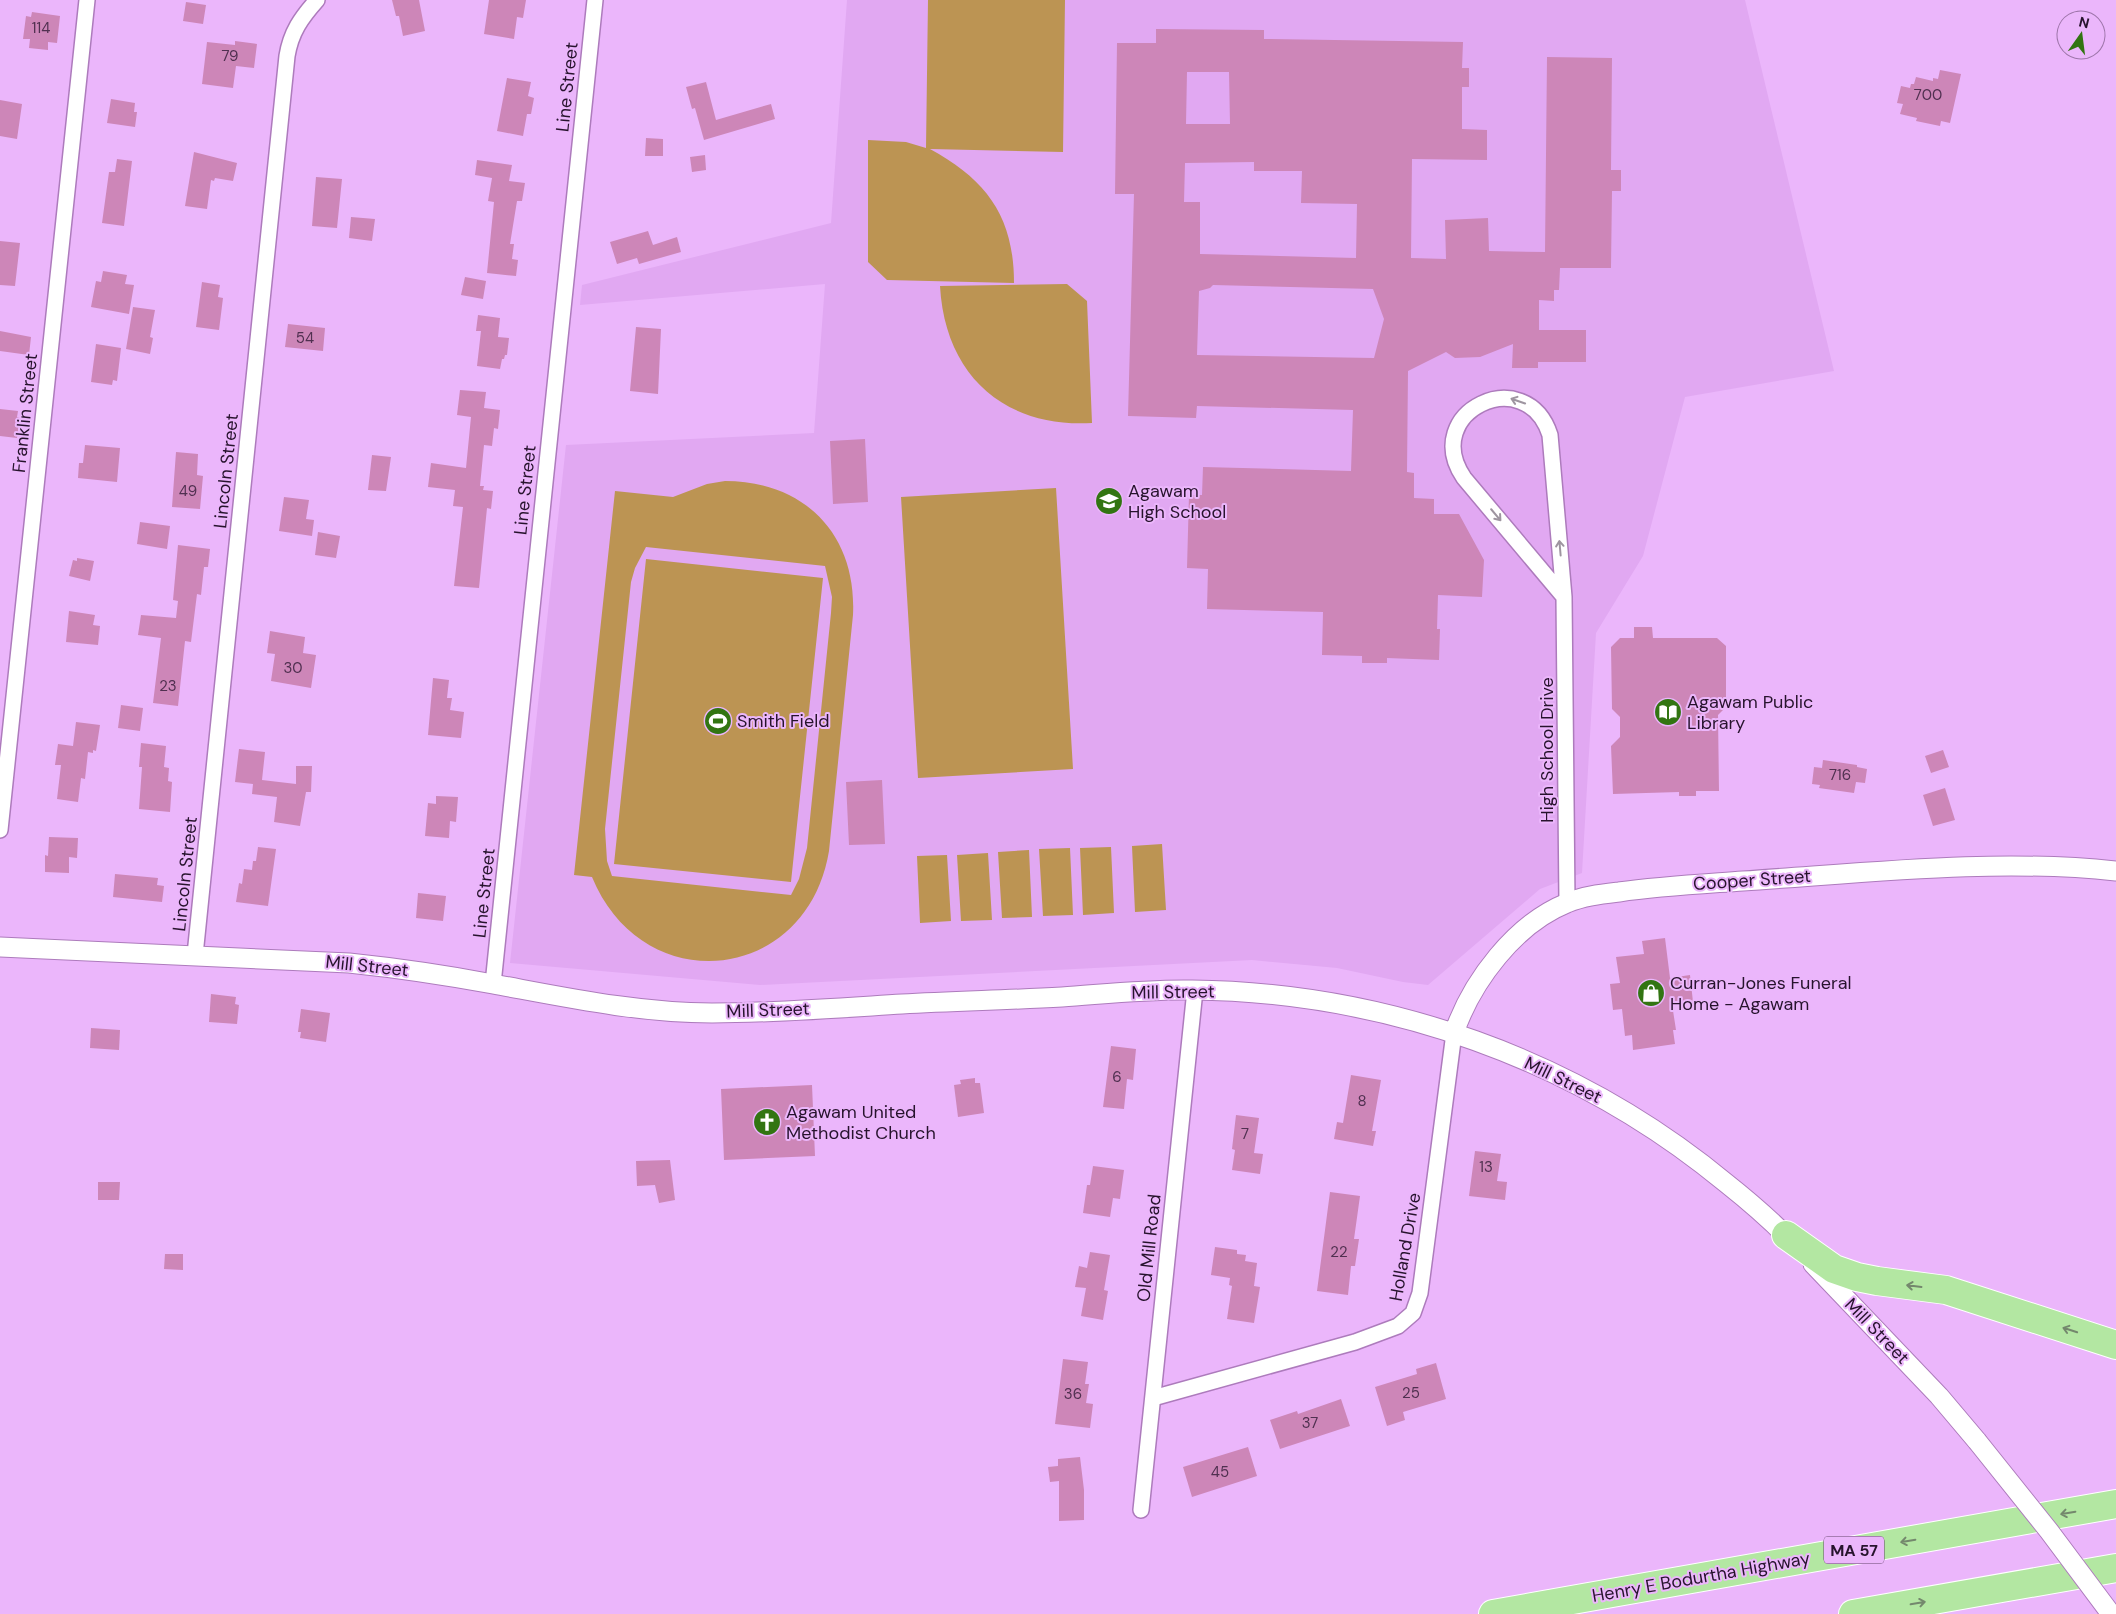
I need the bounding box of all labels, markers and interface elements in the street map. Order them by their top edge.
north arrow [2056,10,2106,60]
text: N [2077,12,2091,32]
house number: 114 [32,18,50,38]
street label: Line Street [550,41,584,133]
house number: 79 [221,46,239,66]
house number: 700 [1914,85,1942,105]
house number: 54 [296,328,314,348]
street label: Franklin Street [7,352,43,474]
one-way arrow [1510,396,1526,406]
street label: Lincoln Street [208,412,244,530]
street label: Line Street [508,444,542,536]
place label: Agawam High School [1128,479,1226,524]
house number: 49 [179,481,197,501]
school or university icon: Agawam High School [1094,486,1124,516]
one-way arrow [1490,508,1501,521]
one-way arrow [1555,540,1565,556]
house number: 30 [283,658,303,678]
house number: 23 [159,676,177,696]
street label: High School Drive [1535,677,1559,823]
place label: Agawam Public Library [1687,690,1813,735]
library icon: Agawam Public Library [1653,697,1683,727]
sports icon: Smith Field [703,706,733,736]
place label: Smith Field [737,709,829,733]
house number: 716 [1829,765,1851,785]
street label: Lincoln Street [167,815,203,933]
street label: Line Street [467,847,501,939]
street label: Cooper Street [1692,864,1812,896]
street label: Mill Street [324,950,410,982]
place label: Curran-Jones Funeral Home - Agawam [1670,971,1851,1016]
shop icon: Curran-Jones Funeral Home - Agawam [1636,978,1666,1008]
street label: Mill Street [1131,979,1215,1005]
street label: Mill Street [726,997,810,1023]
street label: Mill Street [1520,1051,1606,1109]
house number: 6 [1112,1067,1122,1087]
house number: 8 [1357,1091,1367,1111]
place label: Agawam United Methodist Church [786,1100,936,1145]
church icon: Agawam United Methodist Church [752,1107,782,1137]
house number: 7 [1241,1124,1249,1144]
house number: 13 [1479,1157,1493,1177]
street label: Holland Drive [1384,1191,1426,1303]
street label: Old Mill Road [1131,1193,1167,1303]
house number: 22 [1330,1242,1348,1262]
one-way arrow [1906,1280,1922,1290]
street label: Mill Street [1839,1293,1915,1369]
one-way arrow [2062,1325,2078,1334]
house number: 25 [1402,1383,1420,1403]
house number: 36 [1064,1384,1082,1404]
house number: 37 [1302,1413,1318,1433]
house number: 45 [1211,1462,1229,1482]
one-way arrow [2060,1508,2076,1518]
road number: MA 57 [1824,1536,1884,1564]
one-way arrow [1900,1536,1916,1546]
street label: Henry E Bodurtha Highway [1590,1546,1812,1608]
one-way arrow [1910,1597,1926,1607]

